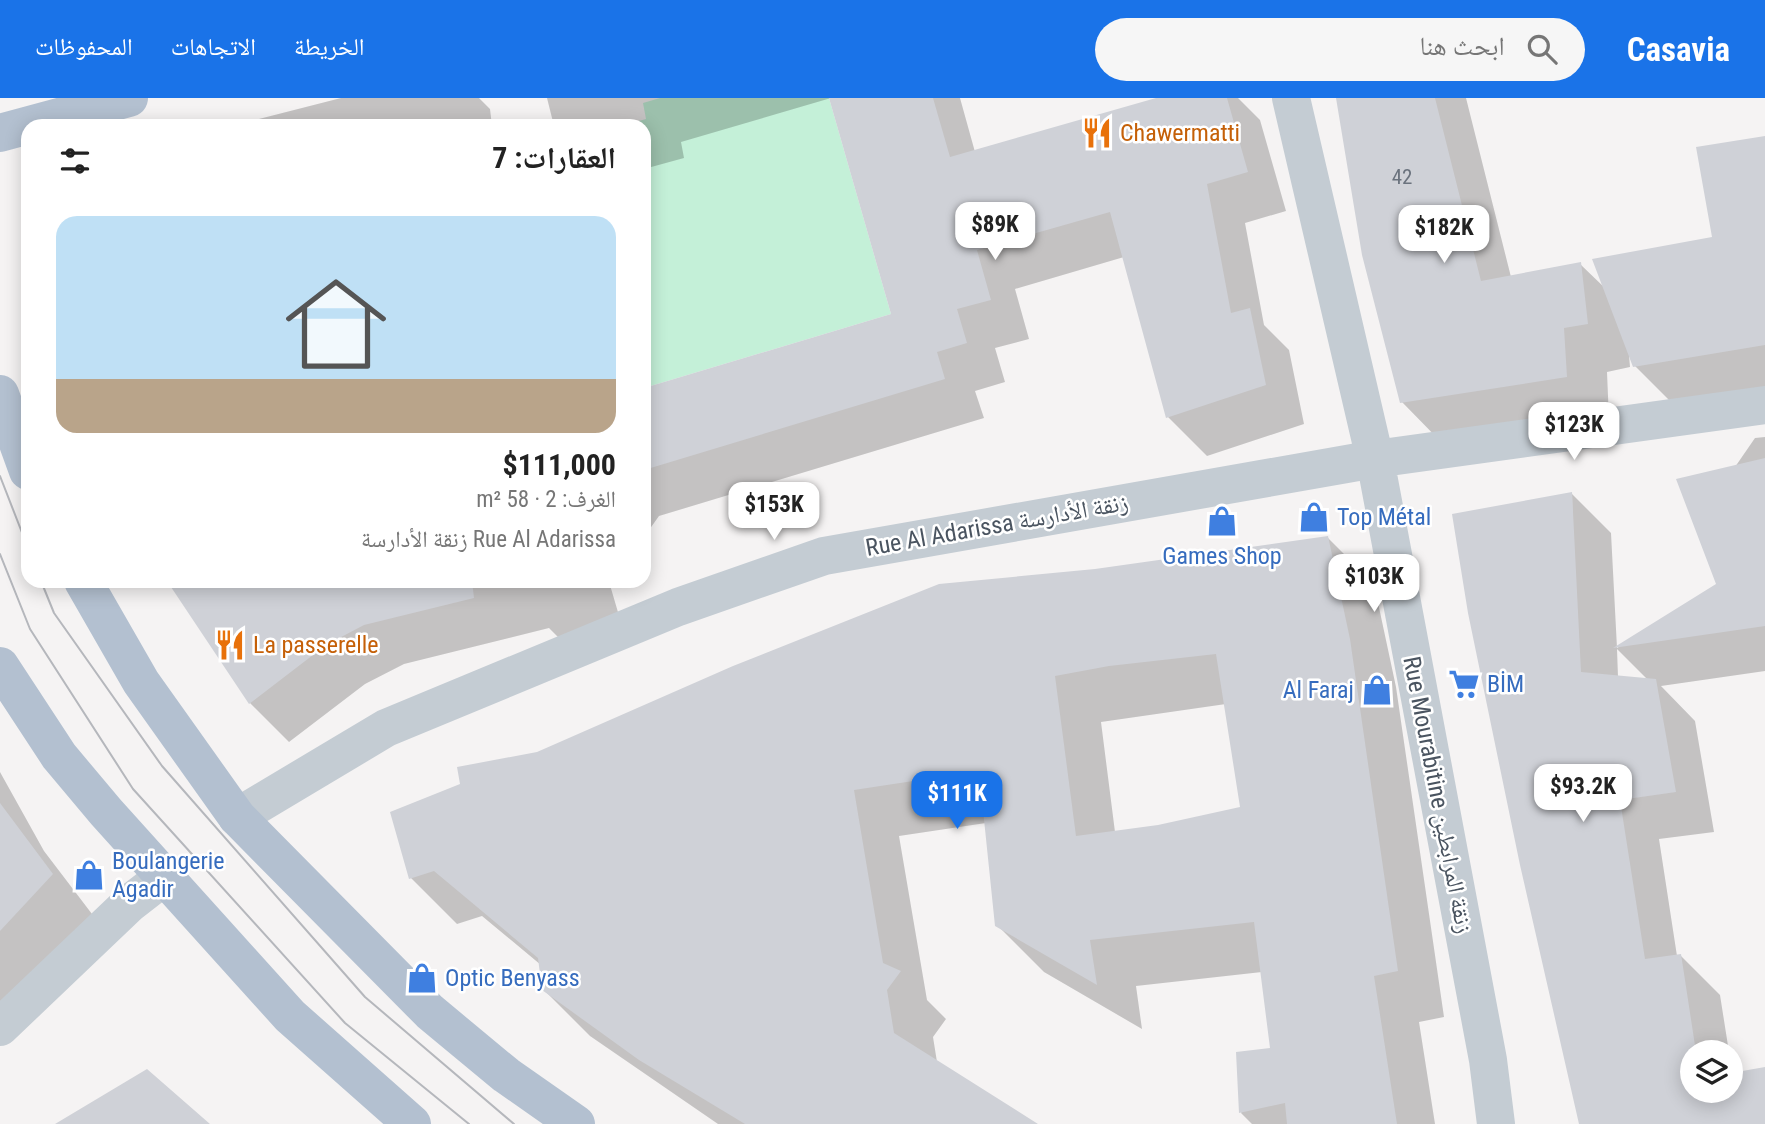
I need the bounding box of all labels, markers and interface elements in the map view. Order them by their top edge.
search box [1095,18,1585,81]
icon: search [1523,30,1561,68]
text: Casavia [1627,30,1730,69]
text: ابحث هنا [1419,31,1505,61]
text: المحفوظات [35,33,133,61]
text: الاتجاهات [171,33,256,61]
text: الخريطة [294,33,365,61]
restaurant icon: Chawermatti [1080,116,1114,150]
place label: Chawermatti [1120,119,1240,147]
text: العقارات: 7 [492,140,616,175]
icon: filters [56,142,94,180]
house number: 42 [1392,165,1412,189]
pin: $89K [954,202,1036,262]
pin: $182K [1395,206,1493,265]
text: $89K [971,211,1019,238]
text: $182K [1414,214,1474,241]
icon: home [273,261,399,387]
pin: $123K [1525,402,1623,462]
text: $123K [1544,411,1604,438]
text: $111,000 [503,447,616,482]
pin: $153K [725,482,823,542]
text: الغرف: 2 · 58 m² [476,486,616,513]
street label: Rue Al Adarissa زنقة الأدارسة [864,488,1130,562]
text: $153K [744,491,804,518]
shop icon: Top Métal [1297,500,1331,534]
place label: Top Métal [1337,503,1431,531]
shop icon: Games Shop [1205,504,1239,538]
text: Rue Al Adarissa زنقة الأدارسة [361,526,616,553]
place label: Games Shop [1162,542,1282,570]
pin: $103K [1325,554,1423,614]
text: $103K [1344,563,1404,590]
restaurant icon: La passerelle [213,628,247,662]
place label: La passerelle [253,631,379,659]
street label: Rue Mourabitine زنقة المرابطين [1397,654,1479,936]
supermarket icon: BİM [1447,667,1481,701]
place label: BİM [1487,670,1524,698]
shop icon: Al Faraj [1360,673,1394,707]
place label: Al Faraj [1283,676,1354,704]
pin: $93.2K [1526,764,1640,824]
pin: $111K [908,772,1006,831]
text: $93.2K [1550,773,1616,800]
text: $111K [927,780,987,807]
place label: Boulangerie Agadir [112,847,225,903]
shop icon: Boulangerie Agadir [72,858,106,892]
shop icon: Optic Benyass [405,961,439,995]
place label: Optic Benyass [445,964,580,992]
map controls [1680,1040,1743,1103]
button: layers [1680,1040,1743,1103]

